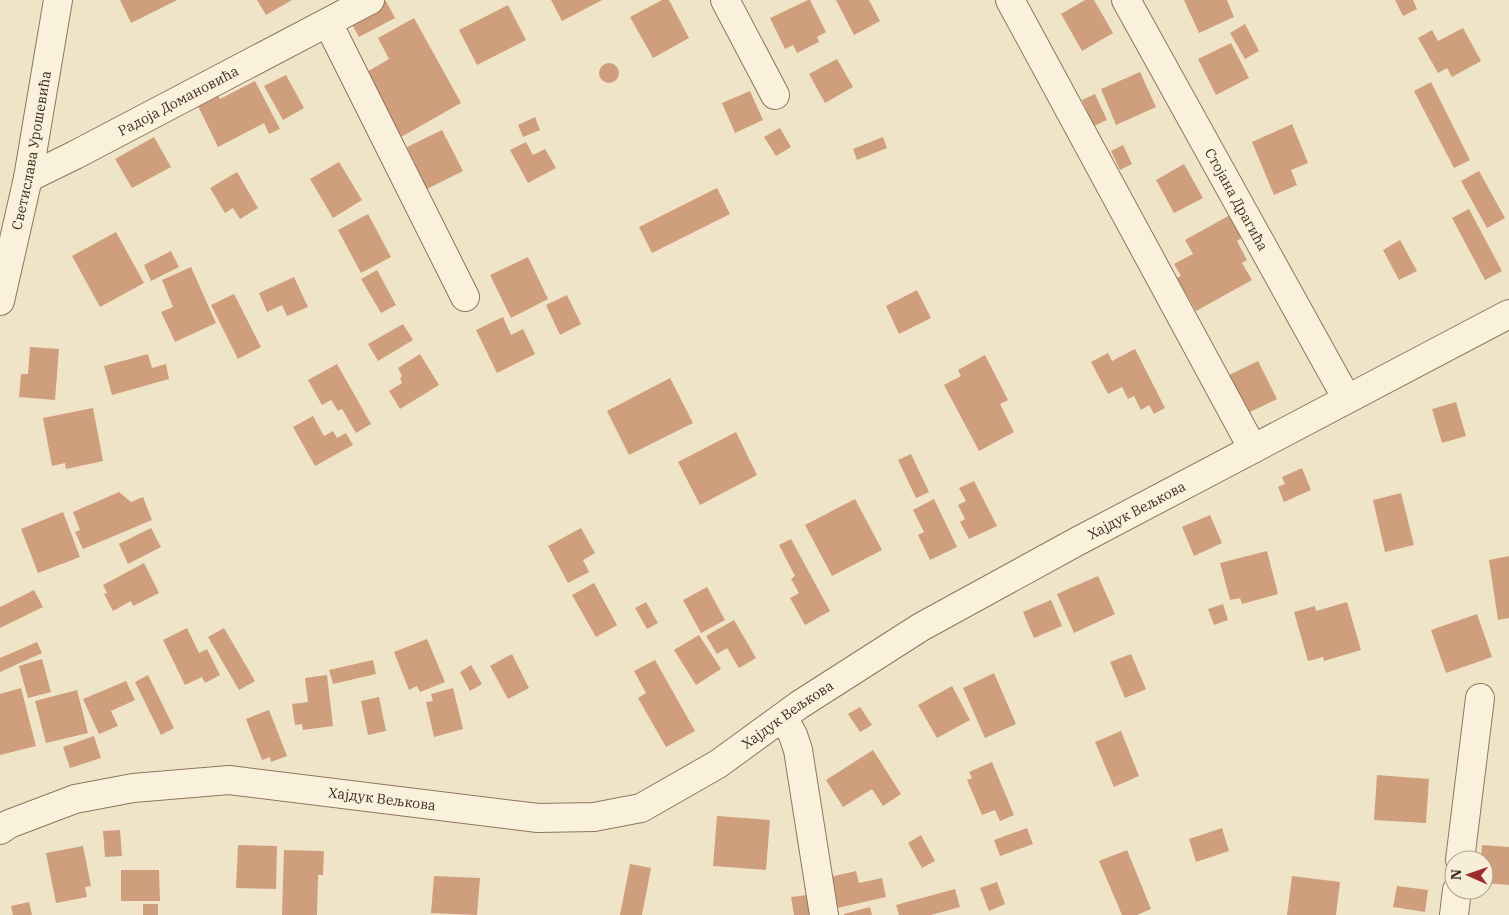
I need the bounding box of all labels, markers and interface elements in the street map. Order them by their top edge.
street label: Радоја Домановића [115,61,242,140]
street label: Светислава Урошевића [7,69,55,232]
street label: Стојана Драгића [1201,145,1272,254]
street label: Хајдук Вељкова [1085,477,1189,543]
street label: Хајдук Вељкова [738,676,837,753]
street label: Хајдук Вељкова [327,783,437,814]
north arrow [1444,850,1494,900]
text: N [1447,869,1465,880]

